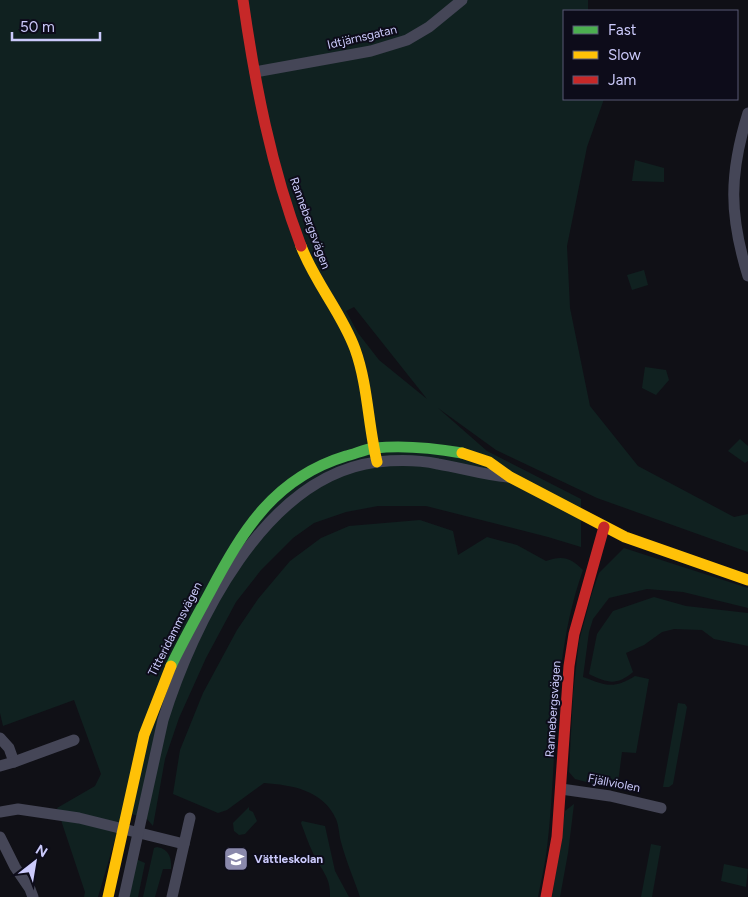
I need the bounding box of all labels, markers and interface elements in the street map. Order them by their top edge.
scale bar [12,10,100,42]
legend [563,10,738,100]
text: 50 m [20,18,55,36]
text: Fast [608,21,637,39]
street label: Idtjärnsgatan [326,22,398,52]
text: Slow [608,46,641,64]
text: Jam [608,71,636,89]
street label: Rannebergsvägen [287,175,333,271]
street label: Titteridammsvägen [145,579,205,678]
street label: Rannebergsvägen [543,660,563,758]
street label: Fjällviolen [587,771,642,795]
north arrow [10,837,60,887]
text: N [32,841,50,861]
school or university icon: Vättleskolan [223,846,249,872]
place label: Vättleskolan [254,852,323,866]

